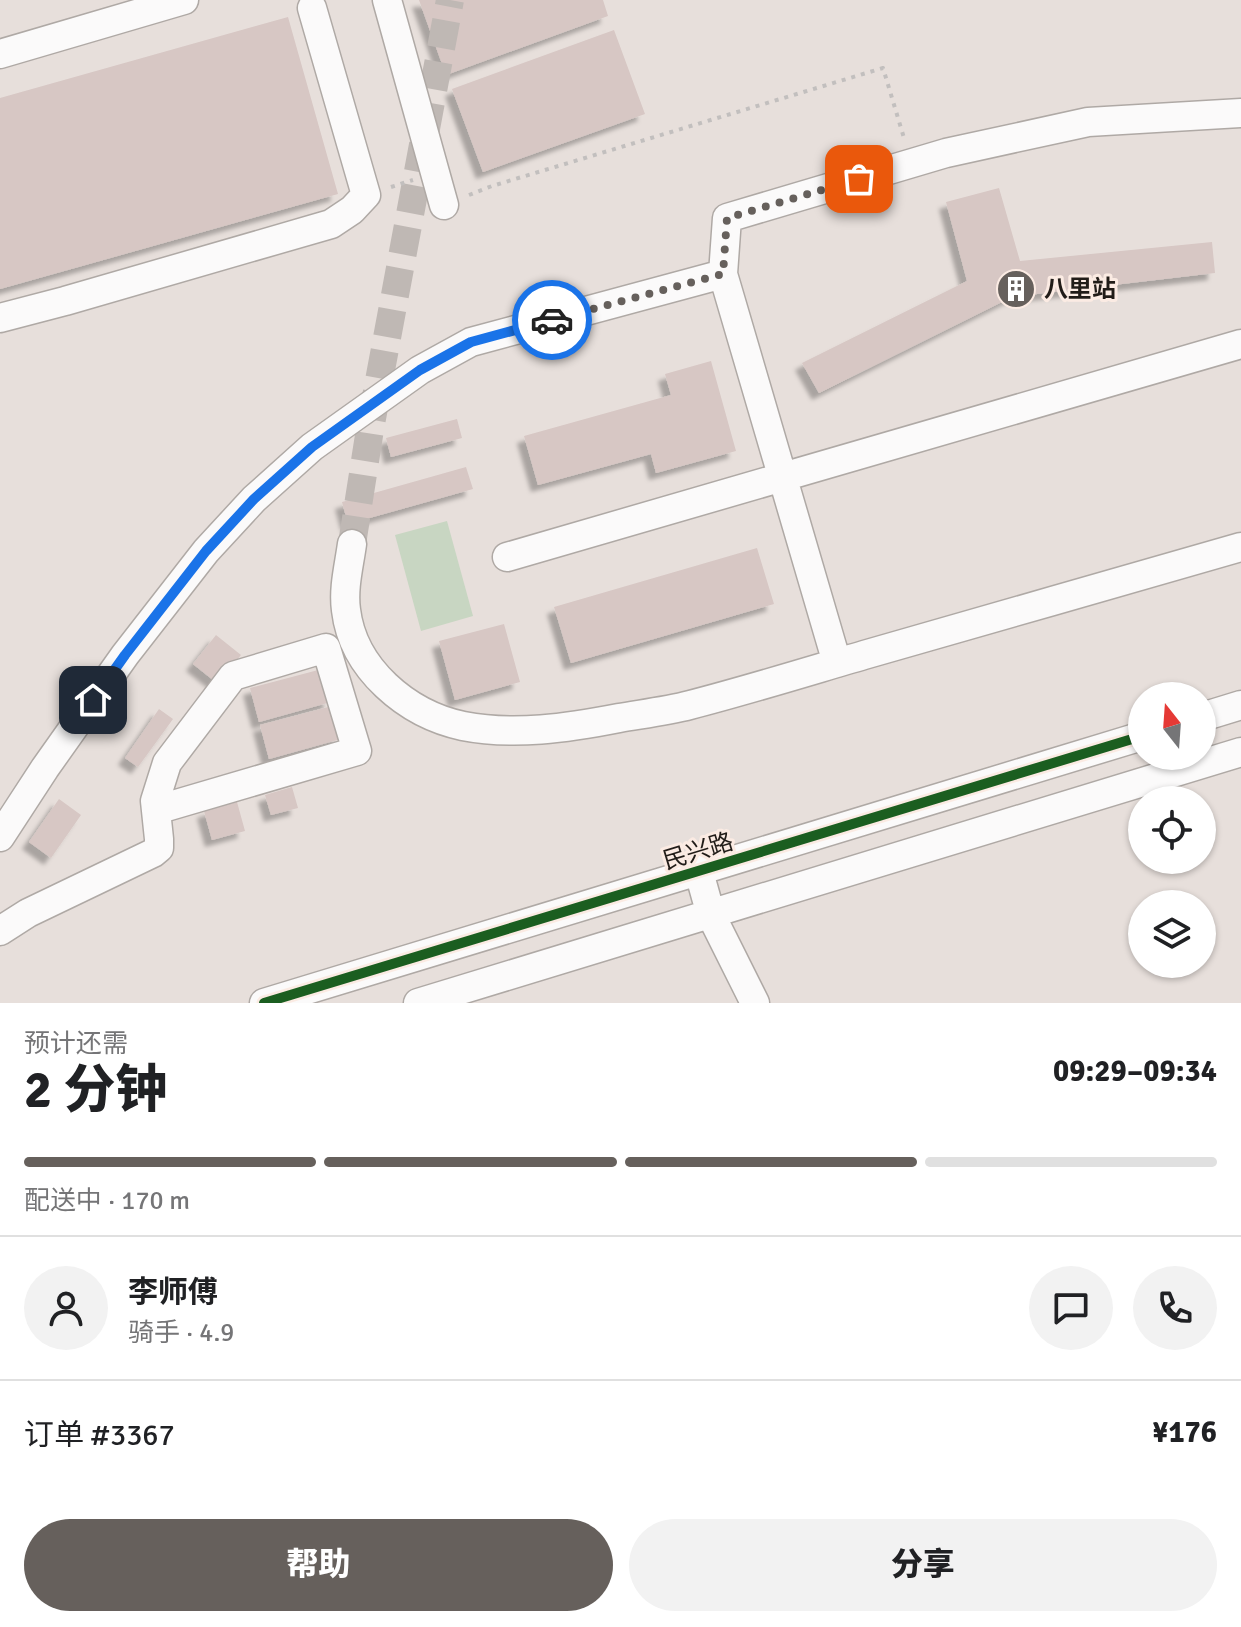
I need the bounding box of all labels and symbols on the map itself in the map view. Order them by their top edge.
pin [825,145,893,213]
building icon: 八里站 [995,268,1037,310]
place label: 八里站 [1044,274,1116,304]
courier [512,280,592,360]
pin [59,666,127,734]
north arrow [1128,682,1216,770]
street label: 民兴路 [659,826,737,876]

